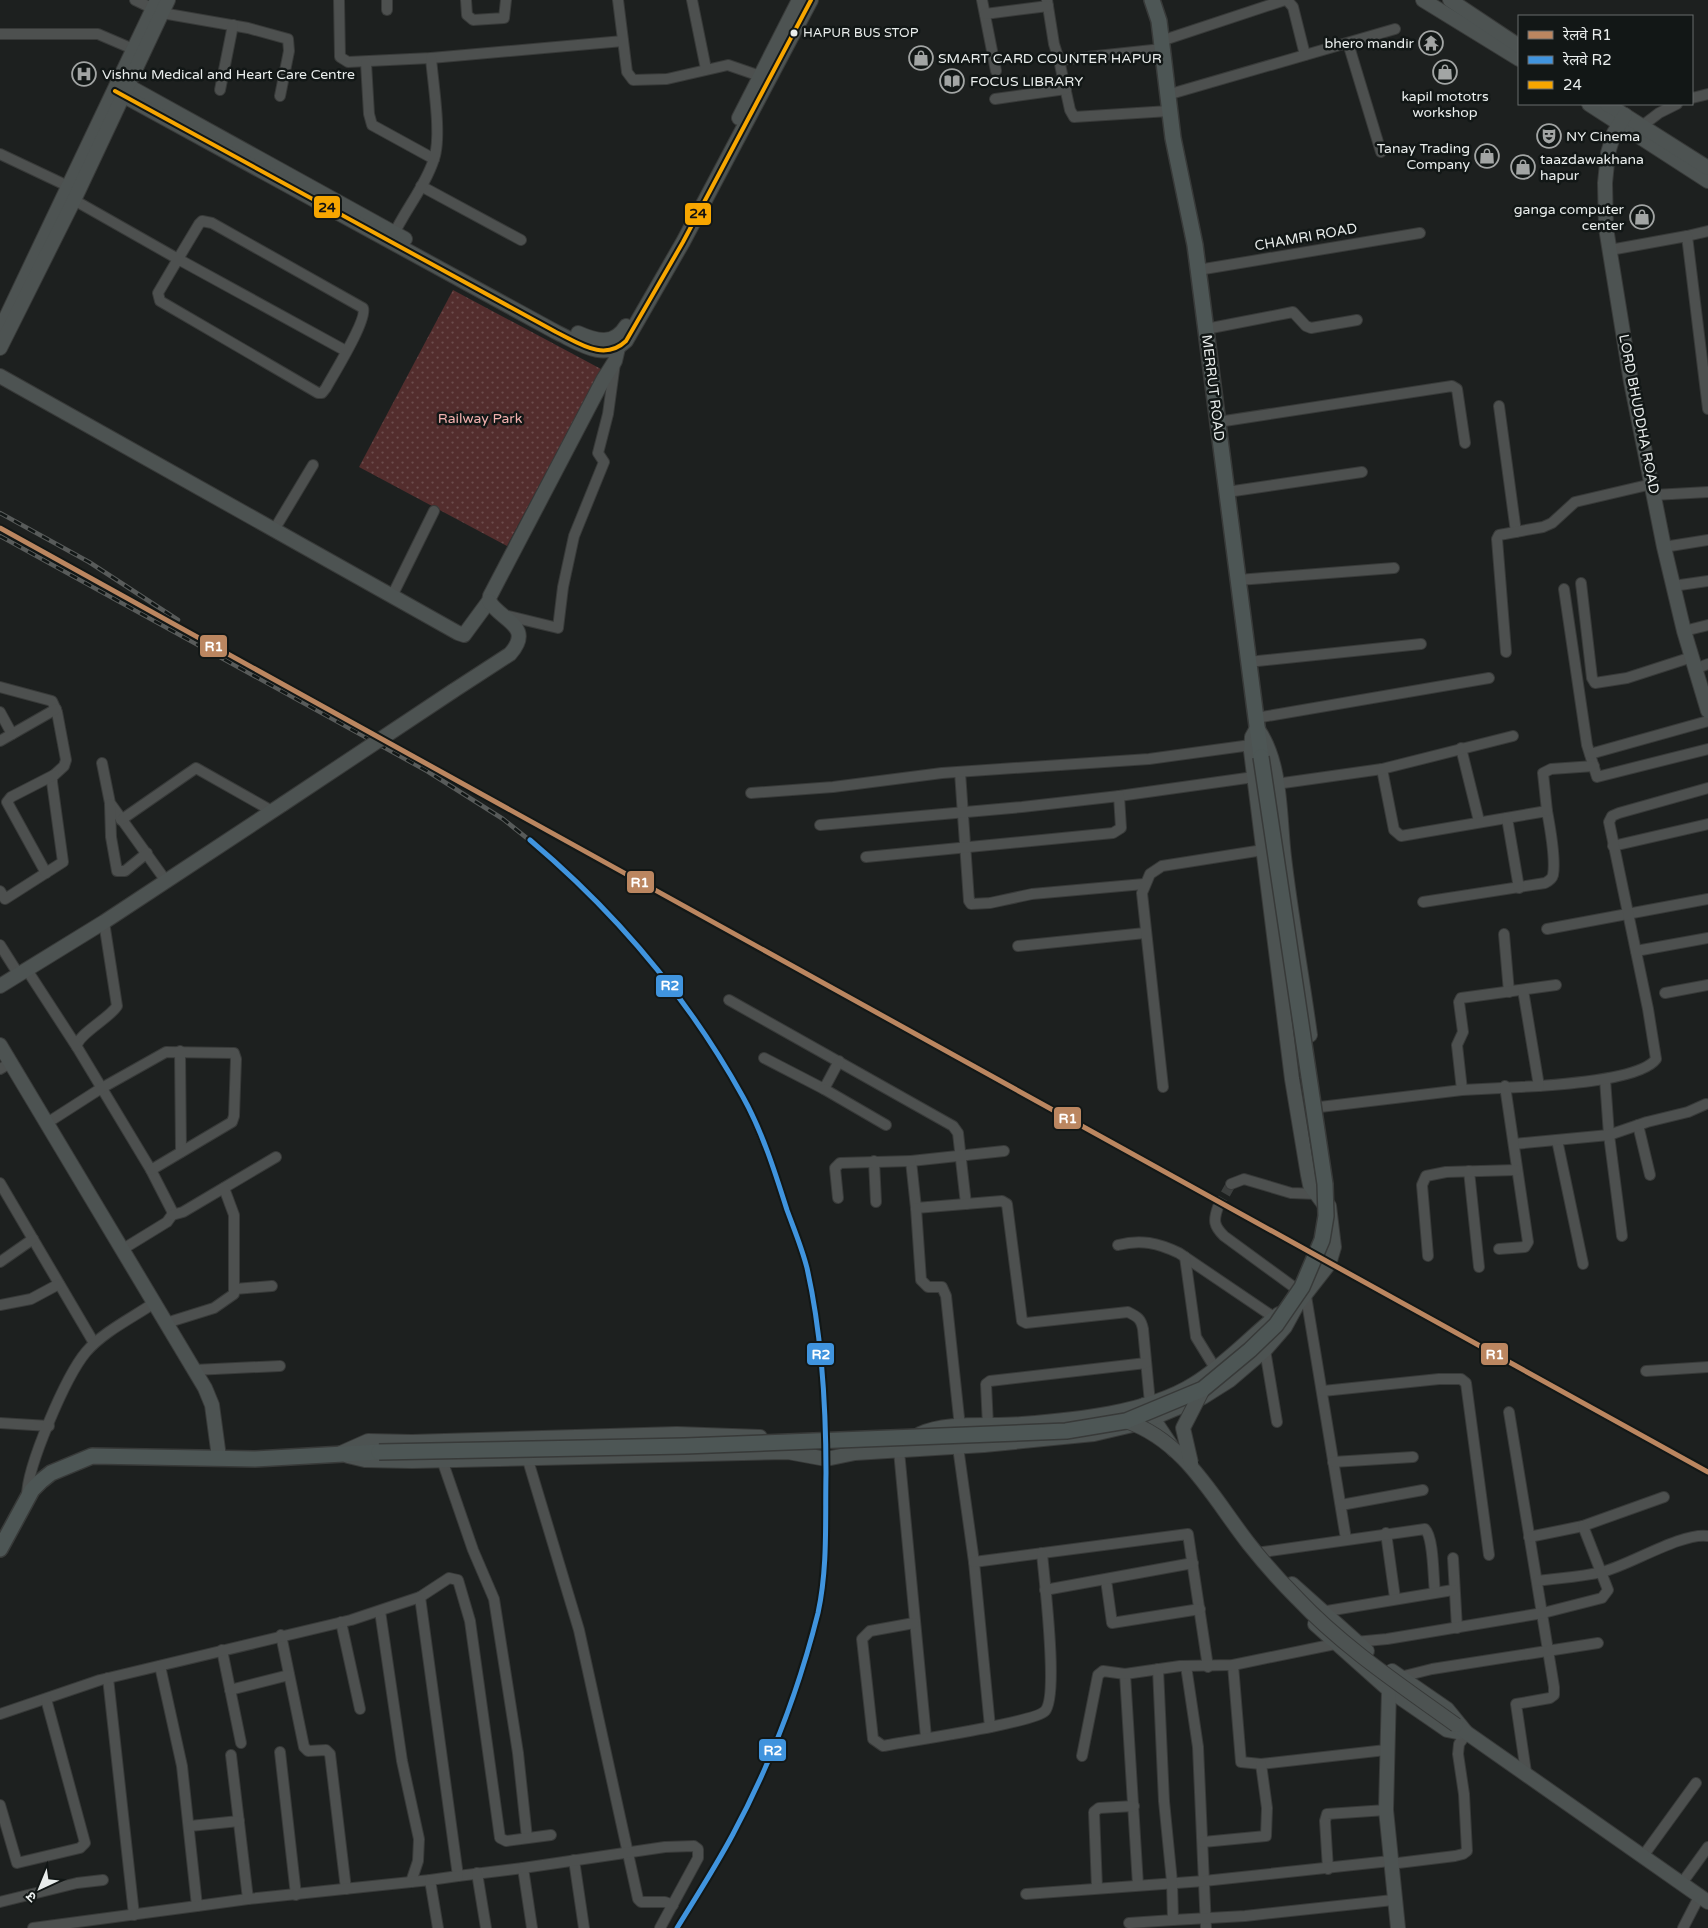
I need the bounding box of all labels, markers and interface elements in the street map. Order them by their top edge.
legend [1518,15,1693,105]
place label: HAPUR BUS STOP [803,25,919,41]
text: रेलवे R1 [1562,26,1612,44]
marker: HAPUR BUS STOP [789,28,799,38]
temple icon: bhero mandir [1418,30,1444,56]
place label: bhero mandir [1324,35,1415,52]
shop icon: SMART CARD COUNTER HAPUR [908,45,934,71]
place label: SMART CARD COUNTER HAPUR [938,50,1162,67]
text: रेलवे R2 [1562,51,1612,69]
shop icon: kapil mototrs workshop [1432,59,1458,85]
hospital icon: Vishnu Medical and Heart Care Centre [71,61,97,87]
place label: Vishnu Medical and Heart Care Centre [102,66,355,83]
library icon: FOCUS LIBRARY [939,68,965,94]
place label: FOCUS LIBRARY [970,73,1083,90]
text: 24 [1563,76,1582,94]
place label: kapil mototrs workshop [1401,88,1489,121]
theatre icon: NY Cinema [1536,123,1562,149]
place label: NY Cinema [1566,128,1640,145]
place label: Tanay Trading Company [1377,140,1470,173]
shop icon: Tanay Trading Company [1474,143,1500,169]
place label: taazdawakhana hapur [1540,151,1644,184]
shop icon: taazdawakhana hapur [1510,154,1536,180]
line badge: 24 [313,195,341,219]
text: 24 [318,199,336,216]
place label: ganga computer center [1514,201,1625,234]
line badge: 24 [684,202,712,226]
shop icon: ganga computer center [1629,204,1655,230]
text: 24 [689,205,707,222]
street label: CHAMRI ROAD [1253,220,1359,254]
street label: LORD BHUDDHA ROAD [1615,333,1663,495]
street label: MERRUT ROAD [1198,334,1228,442]
park label: Railway Park [438,410,523,427]
line badge: R1 [199,634,228,658]
text: R1 [205,638,223,655]
line badge: R1 [626,870,655,894]
text: R1 [631,874,649,891]
line badge: R2 [655,974,684,998]
text: R2 [661,977,680,994]
line badge: R1 [1053,1106,1082,1130]
text: R1 [1059,1110,1077,1127]
line badge: R2 [806,1342,835,1366]
line badge: R1 [1480,1342,1509,1366]
text: R2 [812,1346,831,1363]
text: R1 [1486,1346,1504,1363]
line badge: R2 [758,1738,787,1762]
text: R2 [764,1742,783,1759]
north arrow [15,1863,65,1913]
text: उ [22,1887,40,1906]

